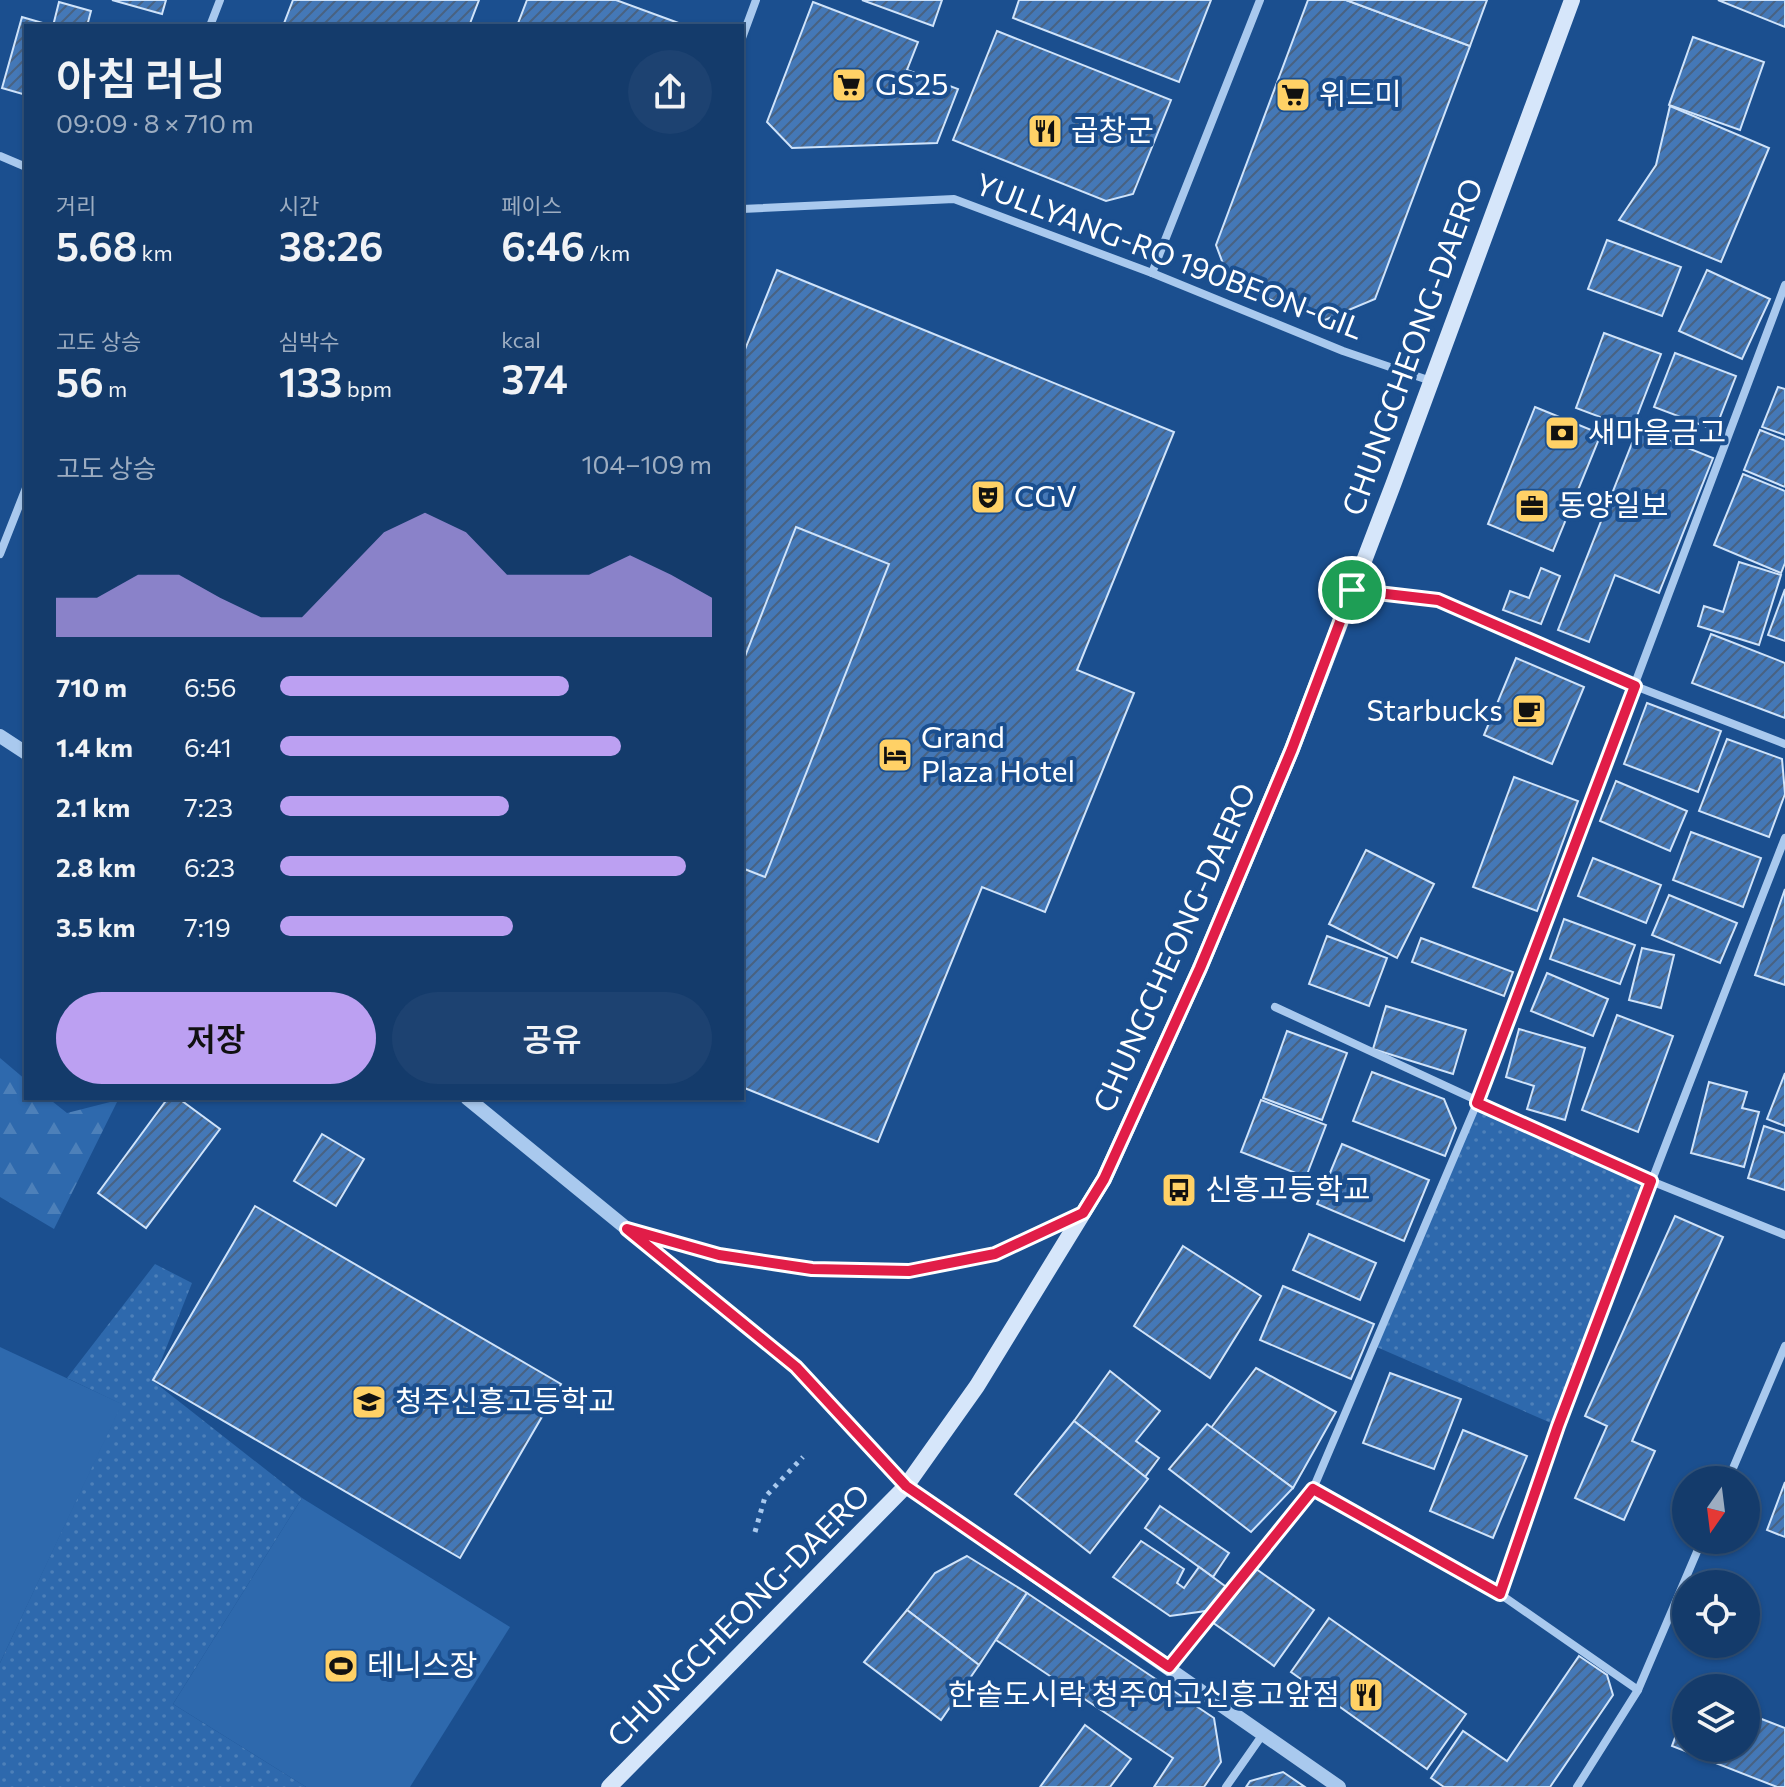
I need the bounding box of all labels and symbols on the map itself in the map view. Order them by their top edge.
place label: GS25 [875,64,948,101]
supermarket icon: GS25 [830,66,868,104]
place label: 위드미 [1319,74,1402,111]
supermarket icon: 위드미 [1274,76,1312,114]
place label: 곱창군 [1071,110,1154,147]
restaurant icon: 곱창군 [1026,112,1064,150]
street label: YULLYANG-RO 190BEON-GIL [971,163,1369,346]
street label: CHUNGCHEONG-DAERO [1332,173,1489,520]
place label: 새마을금고 [1588,412,1726,449]
bank icon: 새마을금고 [1543,414,1581,452]
place label: CGV [1014,476,1077,513]
theatre icon: CGV [969,478,1007,516]
place label: 동양일보 [1558,485,1668,522]
office icon: 동양일보 [1513,487,1551,525]
pin [1318,556,1386,624]
place label: Starbucks [1366,690,1503,727]
cafe icon: Starbucks [1510,692,1548,730]
place label: Grand Plaza Hotel [921,717,1075,788]
hotel icon: Grand Plaza Hotel [876,736,914,774]
street label: CHUNGCHEONG-DAERO [1083,777,1262,1117]
place label: 신흥고등학교 [1205,1169,1371,1206]
bus stop icon: 신흥고등학교 [1160,1171,1198,1209]
place label: 청주신흥고등학교 [395,1381,616,1418]
school or university icon: 청주신흥고등학교 [350,1383,388,1421]
north arrow [1672,1466,1760,1554]
street label: CHUNGCHEONG-DAERO [598,1475,876,1753]
place label: 테니스장 [367,1645,477,1682]
sports icon: 테니스장 [322,1647,360,1685]
place label: 한솥도시락 청주여고신흥고앞점 [948,1674,1340,1711]
restaurant icon: 한솥도시락 청주여고신흥고앞점 [1347,1676,1385,1714]

